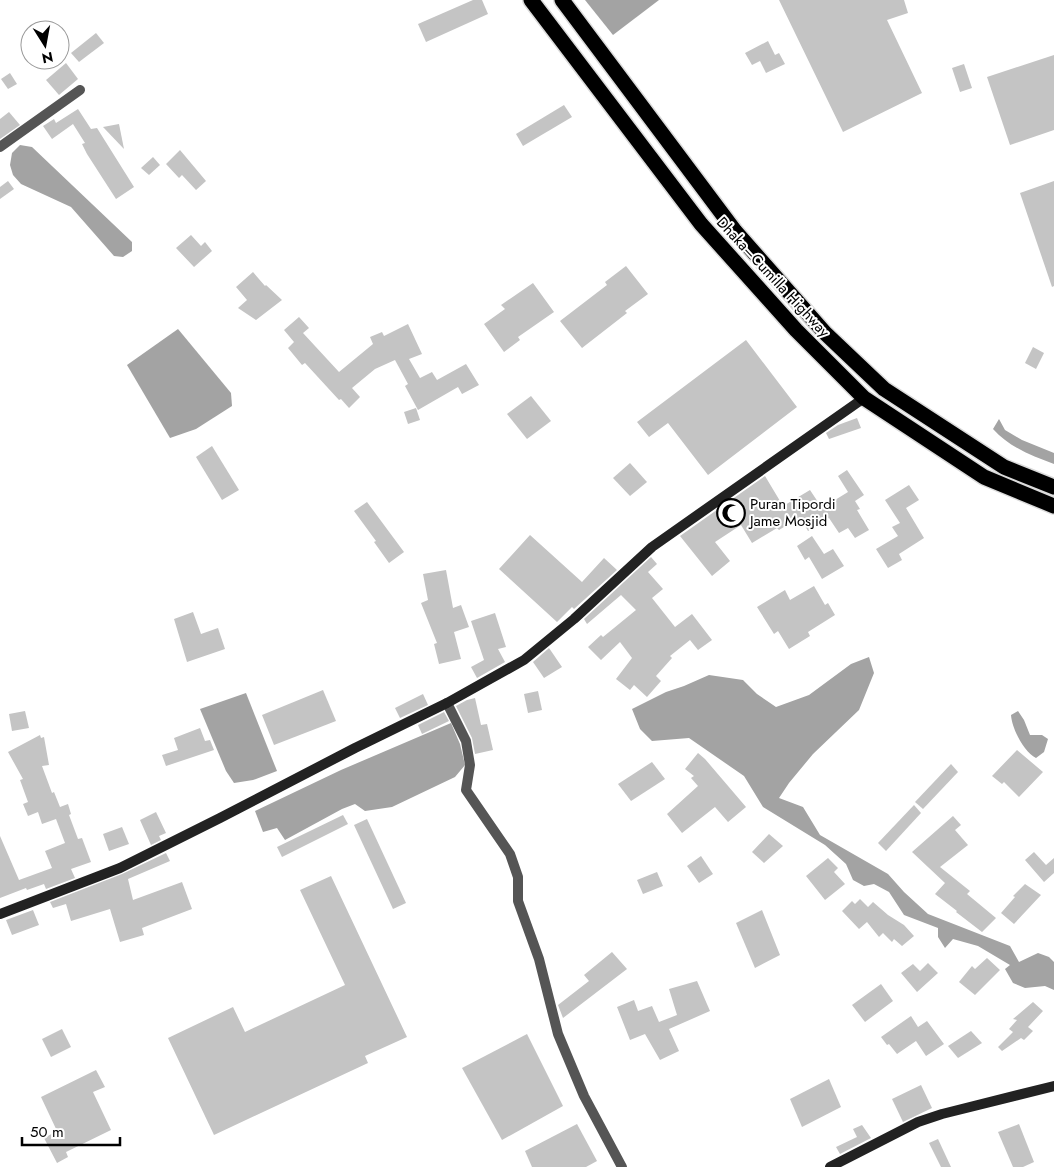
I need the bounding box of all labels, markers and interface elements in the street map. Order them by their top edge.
north arrow [20,20,70,70]
text: N [40,47,55,69]
street label: Dhaka–Cumilla Highway [711,212,835,342]
place label: Puran Tipordi Jame Mosjid [748,493,836,532]
mosque icon: Puran Tipordi Jame Mosjid [716,498,746,528]
scale bar [22,1114,120,1146]
text: 50 m [30,1121,64,1143]

